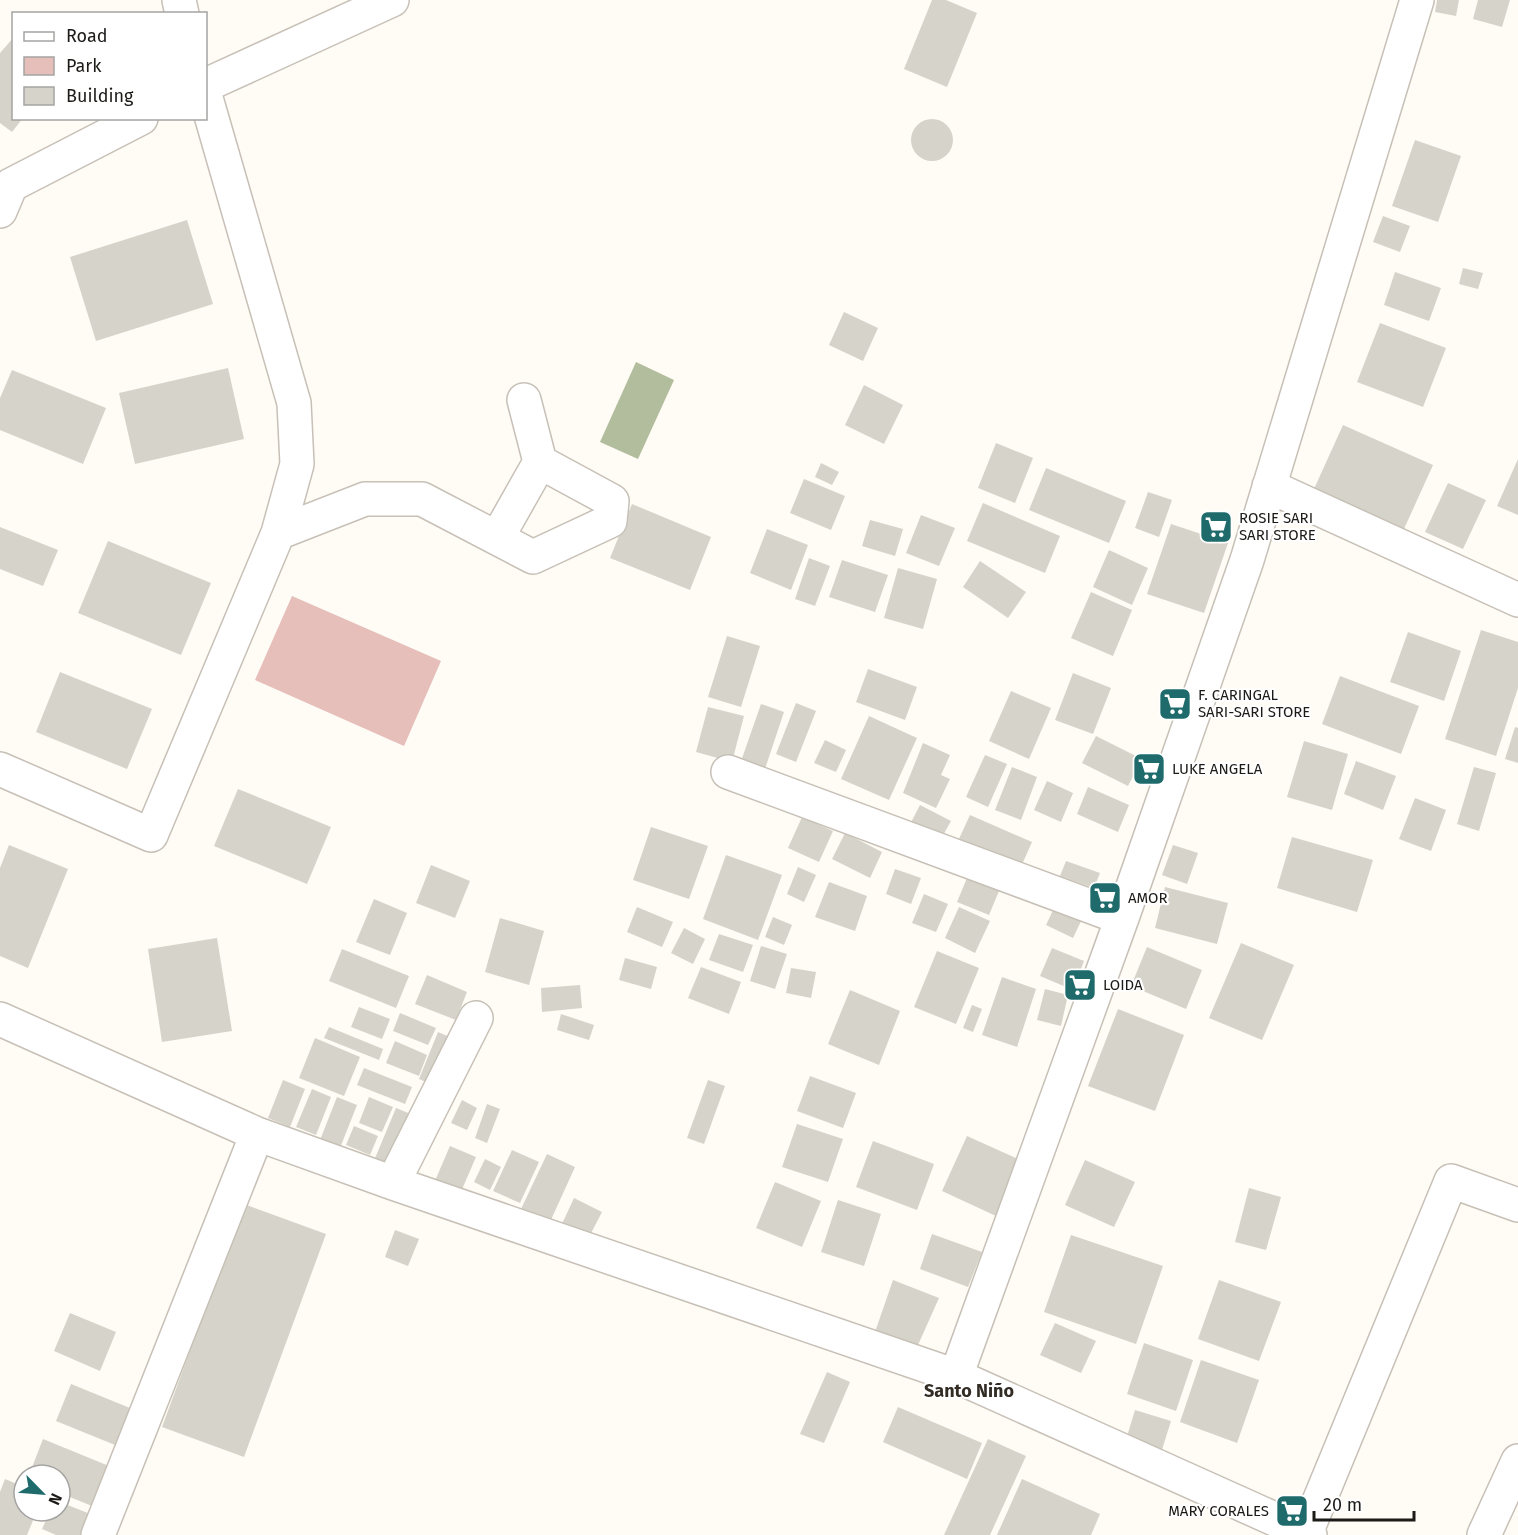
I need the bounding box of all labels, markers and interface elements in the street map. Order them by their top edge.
legend [12,12,207,120]
text: Road [66,25,108,47]
text: Park [66,55,102,77]
text: Building [66,85,134,107]
supermarket icon: ROSIE SARI SARI STORE [1198,509,1234,545]
place label: ROSIE SARI SARI STORE [1239,509,1316,544]
supermarket icon: F. CARINGAL SARI-SARI STORE [1157,686,1193,722]
place label: F. CARINGAL SARI-SARI STORE [1198,686,1310,721]
supermarket icon: LUKE ANGELA [1131,751,1167,787]
place label: LUKE ANGELA [1172,760,1263,778]
supermarket icon: AMOR [1087,880,1123,916]
place label: AMOR [1128,889,1168,907]
supermarket icon: LOIDA [1062,967,1098,1003]
place label: LOIDA [1103,976,1143,994]
district label: Santo Niño [924,1380,1014,1402]
north arrow [12,1463,72,1523]
scale bar [1314,1484,1414,1522]
text: N [44,1490,66,1508]
supermarket icon: MARY CORALES [1274,1493,1310,1529]
text: 20 m [1323,1494,1362,1516]
place label: MARY CORALES [1168,1502,1269,1520]

